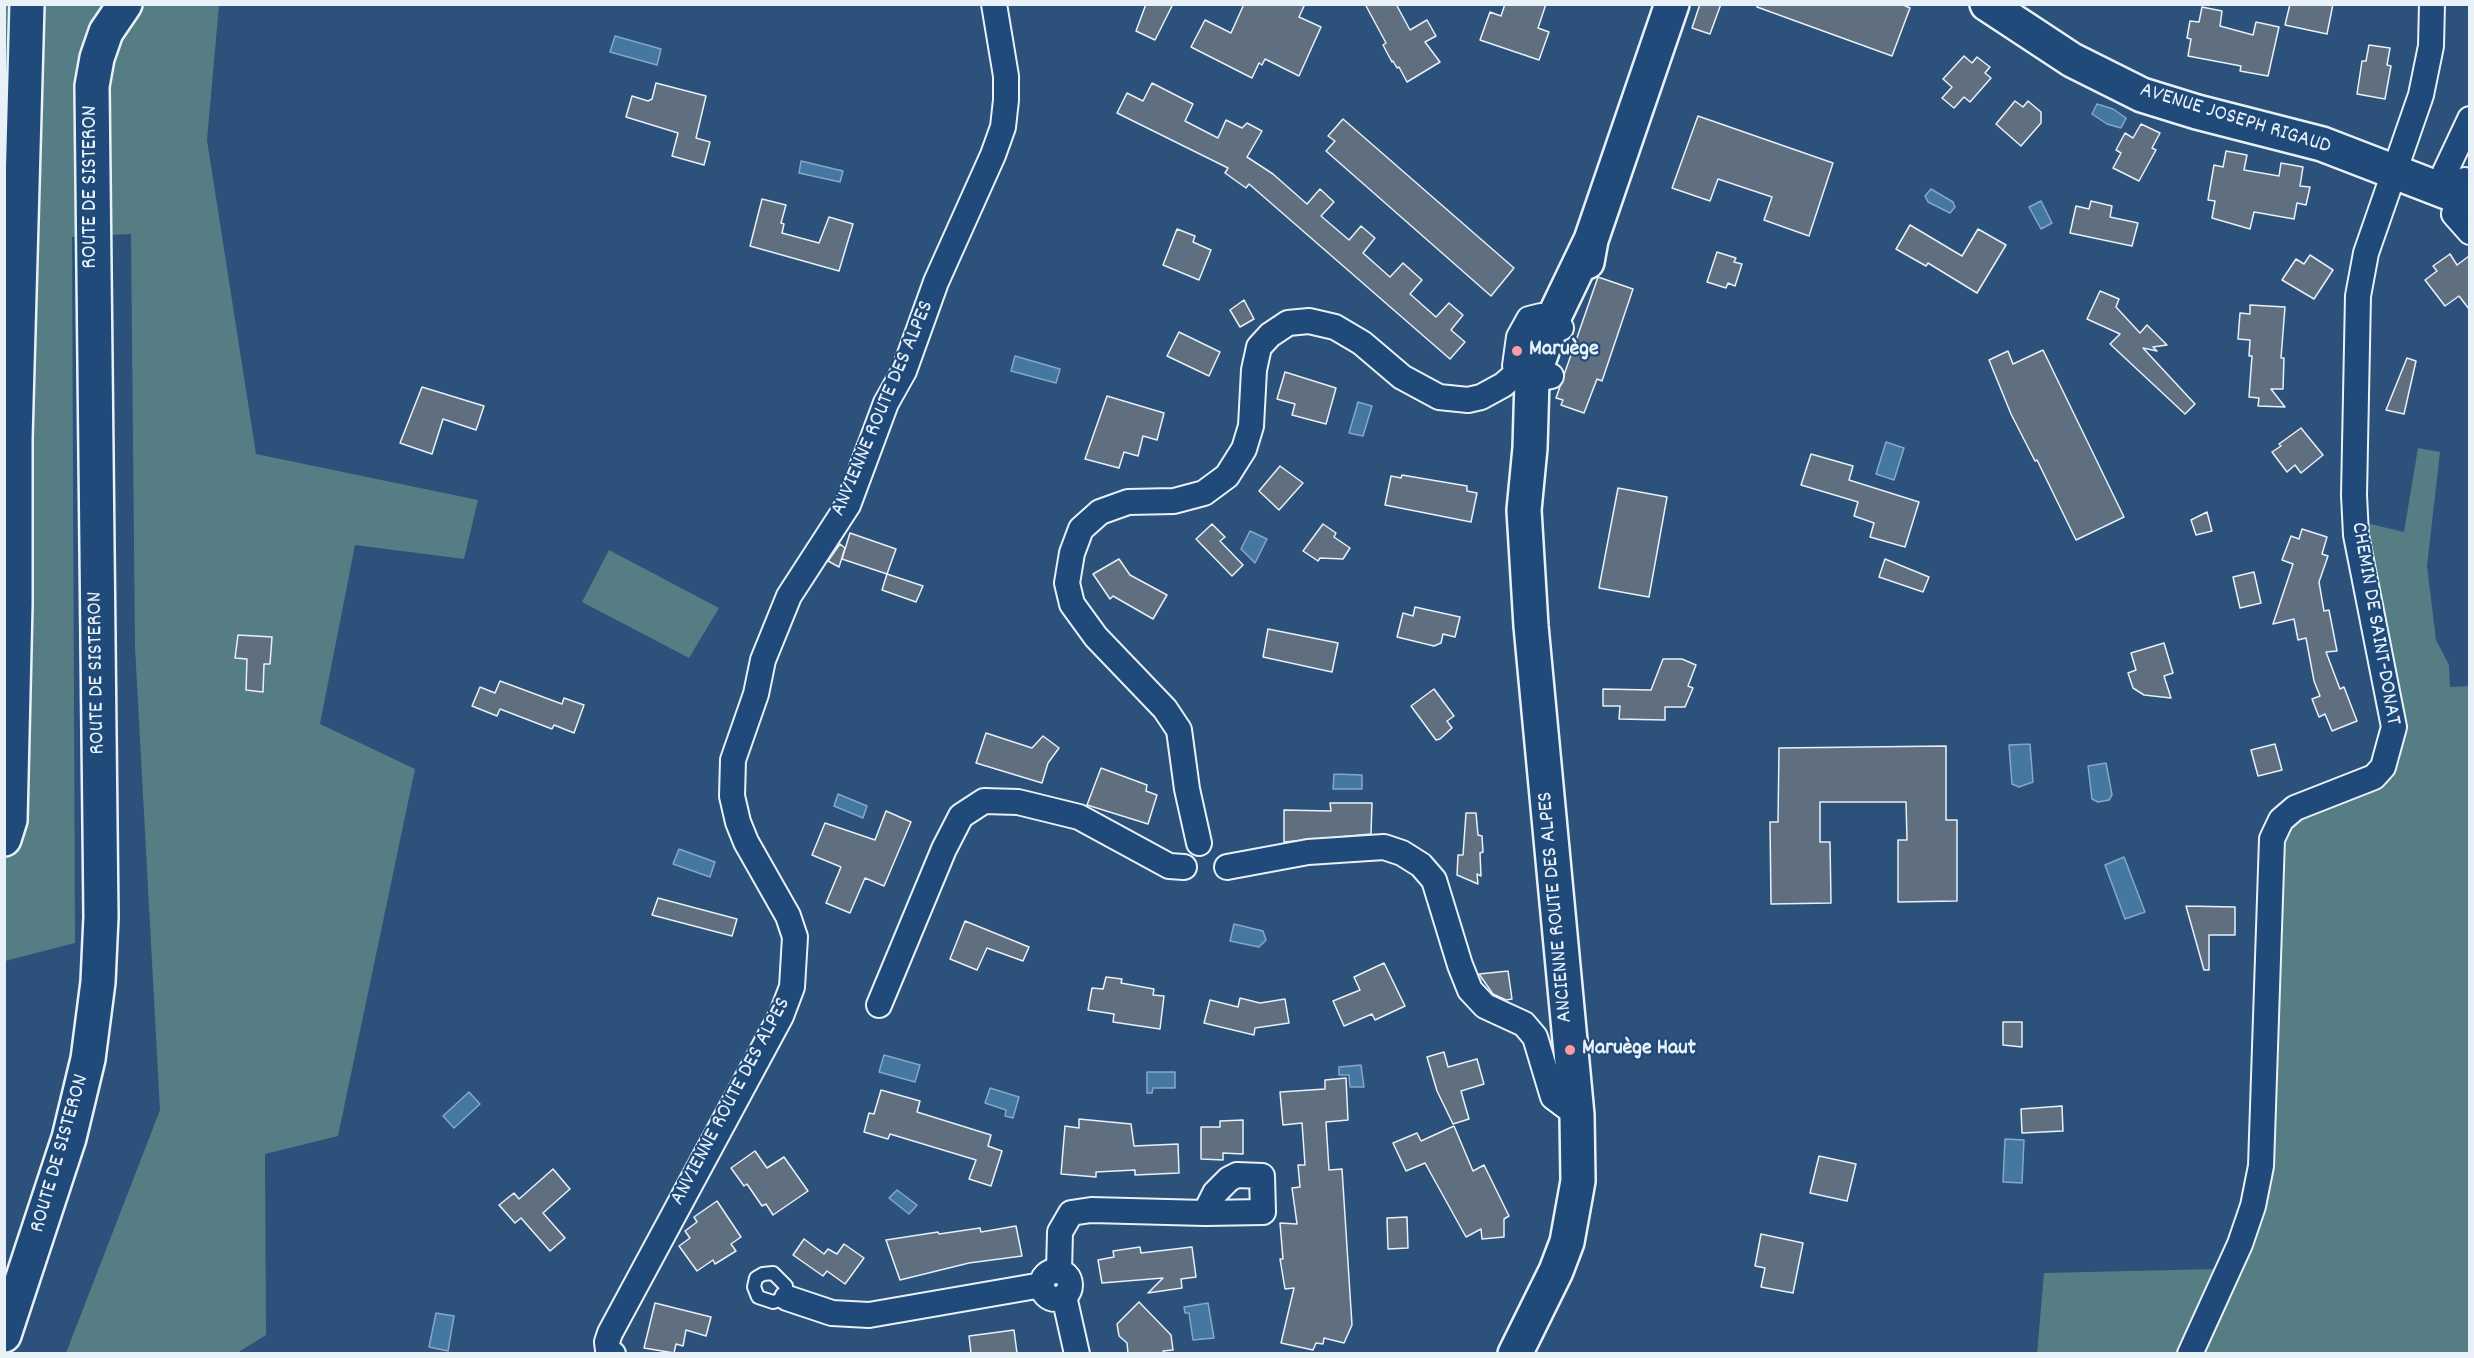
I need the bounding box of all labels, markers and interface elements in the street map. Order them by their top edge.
street label: AVENUE JOSEPH RIGAUD [2136,78,2334,162]
street label: ROUTE DE SISTERON [79,105,105,269]
street label: ANVIENNE ROUTE DES ALPES [827,297,941,521]
place label: Maruège [1529,338,1599,364]
marker: Maruège [1510,344,1524,358]
street label: CHEMIN DE SAINT-DONAT [2343,521,2405,727]
street label: ROUTE DE SISTERON [83,591,113,755]
street label: ANCIENNE ROUTE DES ALPES [1534,790,1580,1024]
street label: ANVIENNE ROUTE DES ALPES [666,994,798,1210]
place label: Maruège Haut [1582,1037,1696,1063]
marker: Maruège Haut [1563,1043,1577,1057]
street label: ROUTE DE SISTERON [26,1072,96,1236]

